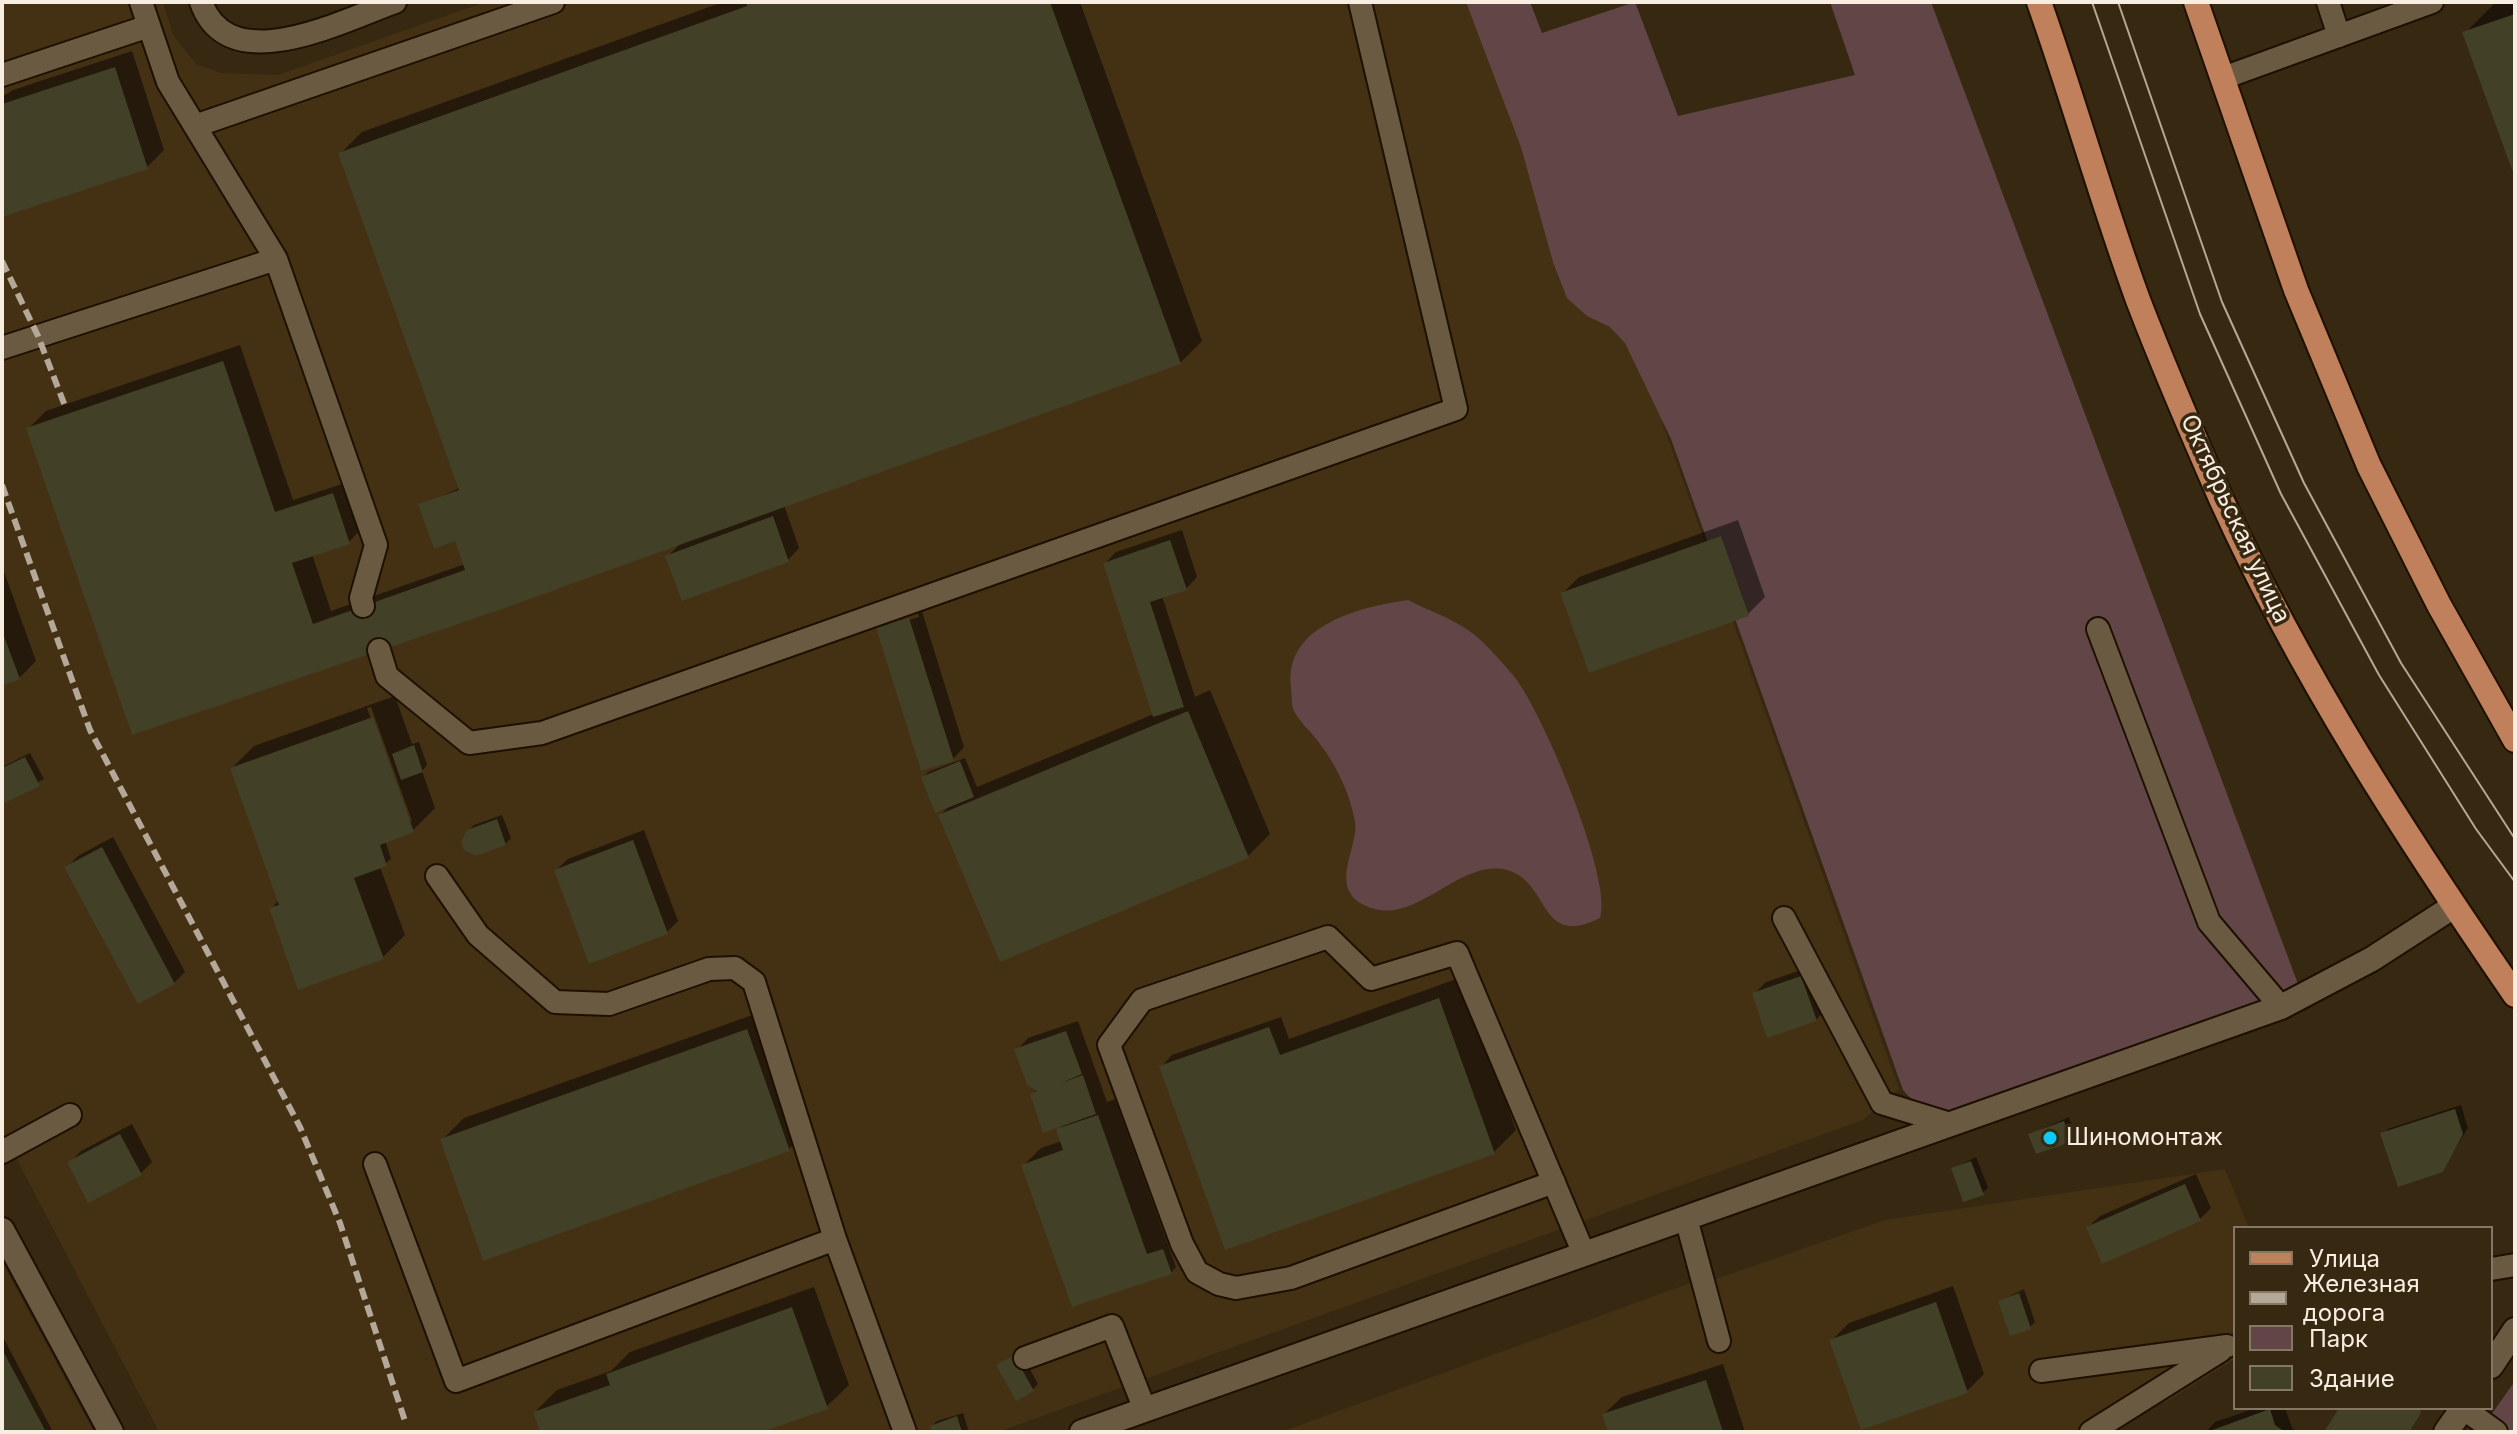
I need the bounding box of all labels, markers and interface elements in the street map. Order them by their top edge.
street label: Октябрьская улица [2174,410,2296,628]
place label: Шиномонтаж [2066,1124,2223,1152]
marker: Шиномонтаж [2041,1129,2059,1147]
legend [2233,1226,2493,1410]
text: Улица [2309,1244,2380,1273]
text: Железная дорога [2303,1269,2420,1327]
text: Парк [2309,1324,2368,1353]
text: Здание [2309,1364,2395,1393]

